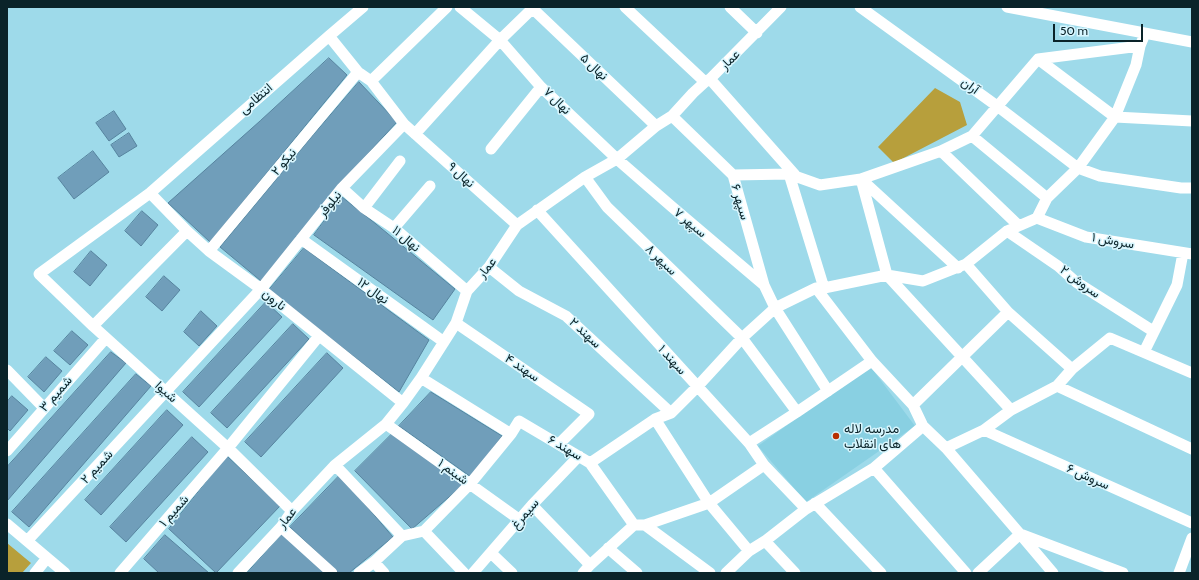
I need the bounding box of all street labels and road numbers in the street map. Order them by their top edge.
street label: عمار [717,47,743,73]
street label: نهال ۵ [577,50,611,84]
street label: آران [958,74,982,98]
street label: انتظامی [236,80,276,118]
street label: نهال ۷ [540,84,574,118]
street label: نیکو ۲ [268,145,300,179]
street label: نهال ۹ [444,159,478,191]
street label: سپهر ۶ [727,182,753,222]
street label: نیلوفر [315,188,345,220]
street label: سپهر ۷ [671,205,709,241]
street label: نهال ۱۱ [389,223,423,255]
street label: سروش ۱ [1091,230,1135,252]
street label: سپهر ۸ [642,241,680,279]
street label: عمار [474,254,500,282]
street label: سروش ۲ [1057,262,1103,302]
street label: نهال ۱۲ [354,274,392,308]
street label: نارون [259,286,289,314]
street label: سهند ۲ [566,314,604,352]
street label: سهند ۱ [655,342,689,378]
street label: سهند ۴ [502,351,542,385]
street label: شمیم ۳ [36,373,76,415]
street label: شیوا [152,378,180,406]
street label: سهند ۶ [545,432,585,464]
street label: شمیم ۲ [78,447,116,487]
street label: شبنم ۱ [435,456,471,488]
street label: سروش ۶ [1064,461,1112,493]
street label: شمیم ۱ [156,492,192,530]
street label: سیمرغ [507,495,543,533]
street label: عمار [274,505,300,531]

